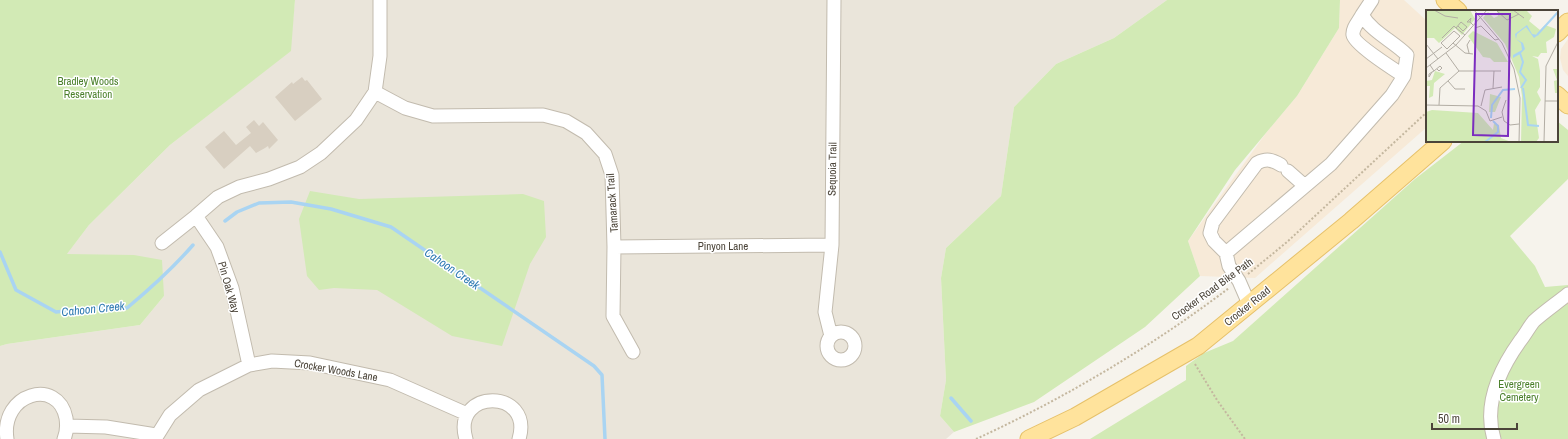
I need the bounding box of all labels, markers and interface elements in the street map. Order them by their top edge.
inset map [1426,10,1558,142]
park label: Bradley Woods Reservation [57,74,119,101]
street label: Sequoia Trail [825,142,839,196]
street label: Tamarack Trail [603,173,621,233]
street label: Pinyon Lane [698,239,748,253]
water label: Cahoon Creek [421,245,484,294]
street label: Crocker Road Bike Path [1169,255,1255,323]
street label: Pin Oak Way [215,260,243,315]
street label: Crocker Road [1221,283,1273,329]
water label: Cahoon Creek [61,298,126,320]
street label: Crocker Woods Lane [293,356,379,384]
park label: Evergreen Cemetery [1498,377,1540,404]
scale bar [1432,405,1517,431]
text: 50 m [1438,411,1460,427]

